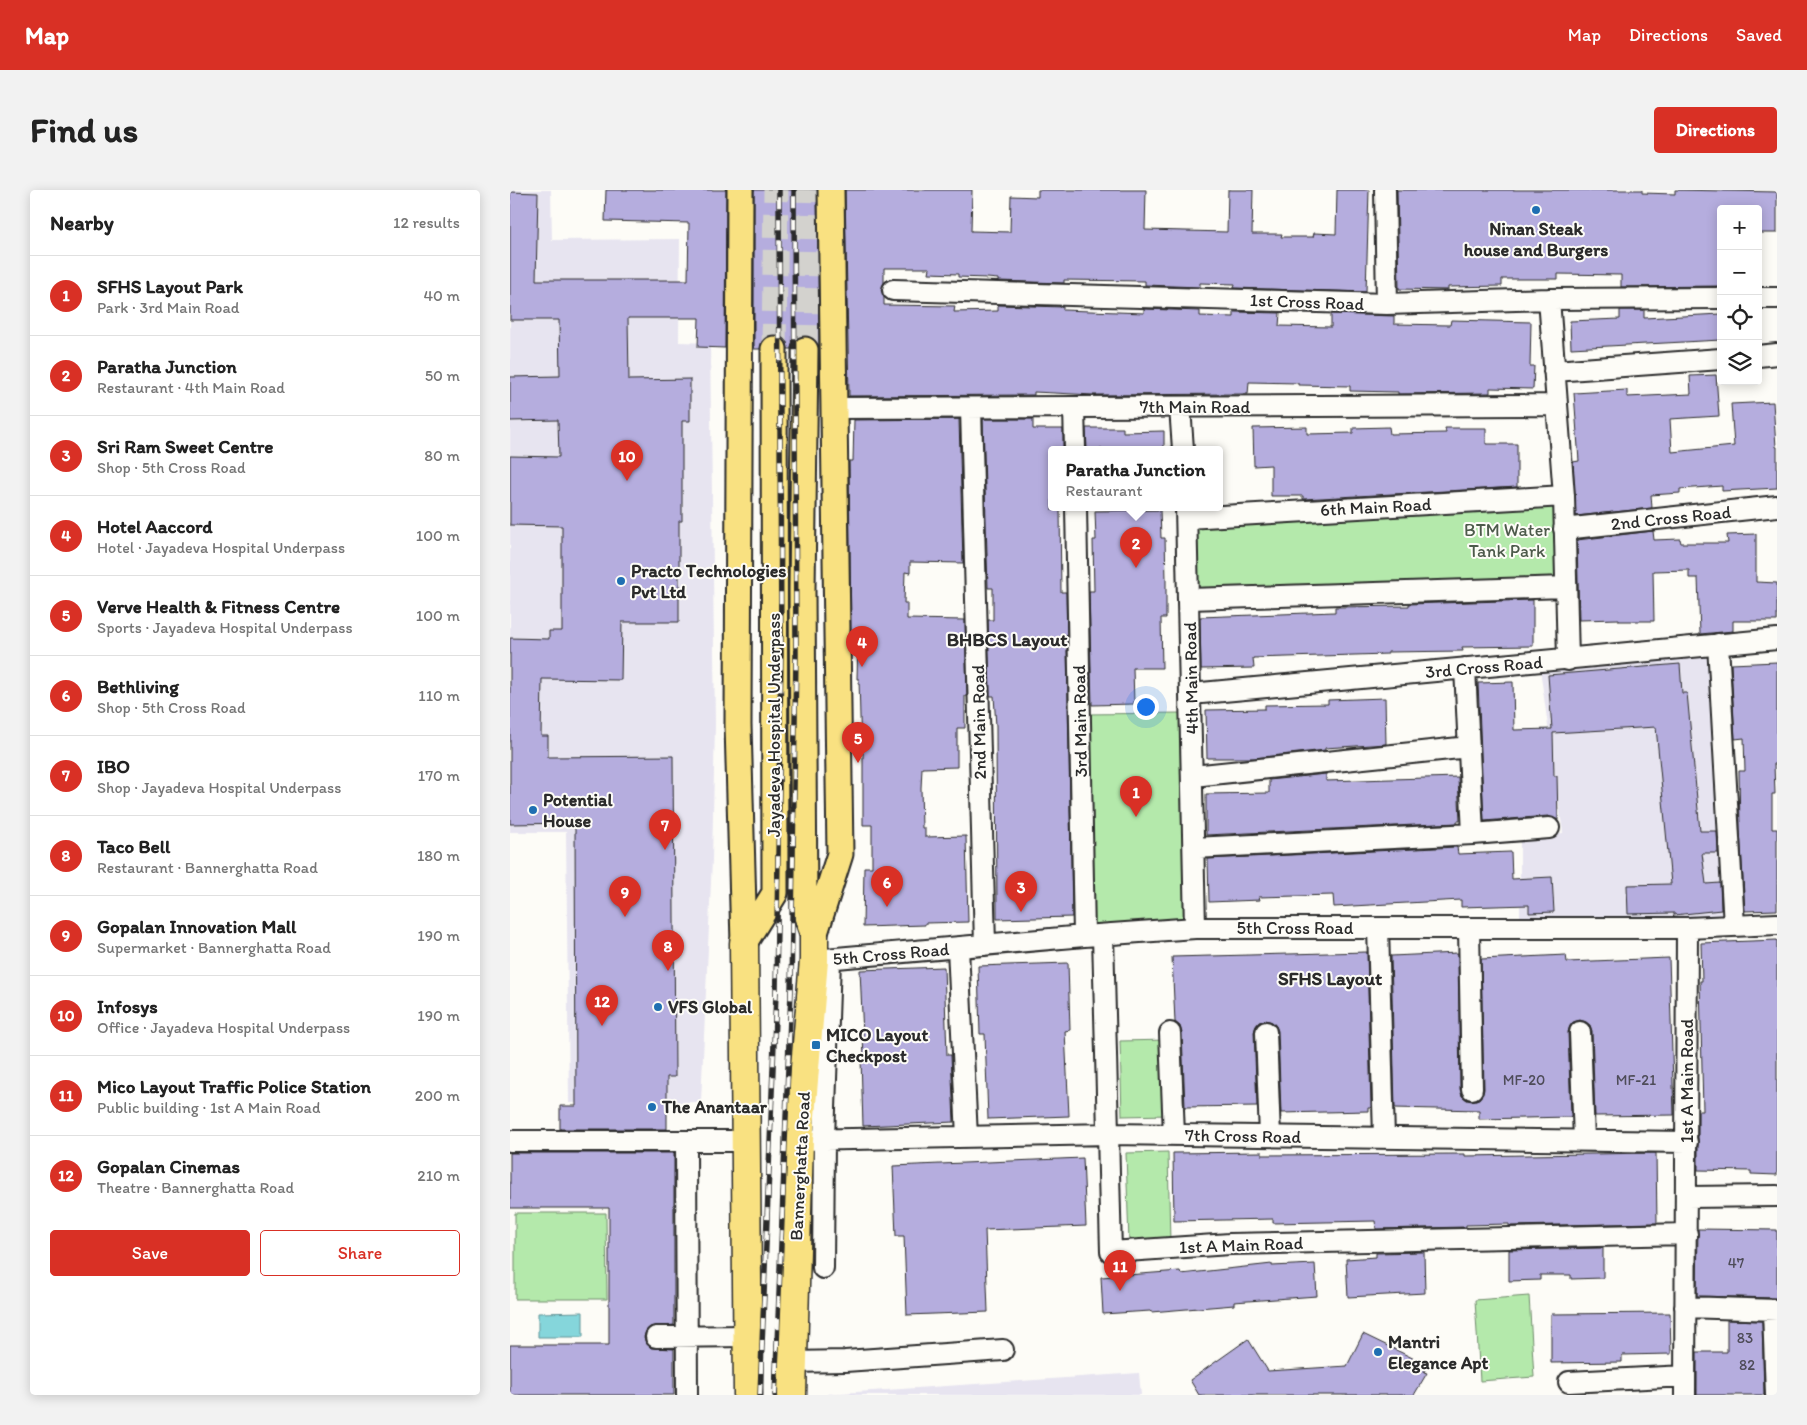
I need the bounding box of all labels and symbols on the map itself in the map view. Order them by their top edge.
marker: Ninan Steak house and Burgers [1530,204,1542,216]
place label: Ninan Steak house and Burgers [1464,218,1608,261]
street label: 1st Cross Road [1249,289,1365,315]
street label: 7th Main Road [1140,396,1251,418]
pin: 10 [611,440,643,481]
street label: 6th Main Road [1320,493,1432,521]
street label: 2nd Cross Road [1610,501,1732,535]
park label: BTM Water Tank Park [1464,519,1550,562]
pin: 2 [1120,527,1152,568]
place label: Practo Technologies Pvt Ltd [631,560,786,603]
marker: Practo Technologies Pvt Ltd [615,575,627,587]
street label: Jayadeva Hospital Underpass [763,613,785,837]
street label: 4th Main Road [1179,621,1203,735]
pin: 4 [846,626,878,667]
district label: BHBCS Layout [947,628,1068,651]
street label: 3rd Cross Road [1424,651,1544,683]
street label: 2nd Main Road [967,664,991,780]
street label: 3rd Main Road [1068,664,1092,778]
your location [1133,694,1159,720]
pin: 5 [842,722,874,763]
pin: 1 [1120,776,1152,817]
place label: Potential House [543,789,613,832]
marker: Potential House [527,804,539,816]
pin: 7 [649,809,681,850]
pin: 6 [871,866,903,907]
pin: 3 [1005,871,1037,912]
pin: 9 [609,876,641,917]
street label: 5th Cross Road [1237,917,1354,939]
pin: 8 [652,930,684,971]
street label: 5th Cross Road [832,938,950,970]
district label: SFHS Layout [1278,967,1383,990]
pin: 12 [586,985,618,1026]
place label: VFS Global [668,996,753,1018]
marker: VFS Global [652,1001,664,1013]
street label: 1st A Main Road [1676,1018,1698,1143]
place label: MICO Layout Checkpost [826,1024,928,1067]
marker: MICO Layout Checkpost [810,1039,822,1051]
house number: MF-20 [1503,1071,1545,1089]
house number: MF-21 [1616,1071,1656,1089]
street label: Bannerghatta Road [785,1091,815,1241]
place label: The Anantaar [661,1096,768,1118]
marker: The Anantaar [646,1101,658,1113]
street label: 7th Cross Road [1185,1124,1302,1148]
street label: 1st A Main Road [1178,1232,1304,1258]
pin: 11 [1104,1250,1136,1291]
house number: 47 [1728,1254,1745,1272]
house number: 83 [1737,1329,1753,1347]
place label: Mantri Elegance Apt [1388,1331,1488,1374]
marker: Mantri Elegance Apt [1372,1346,1384,1358]
house number: 82 [1739,1356,1755,1374]

